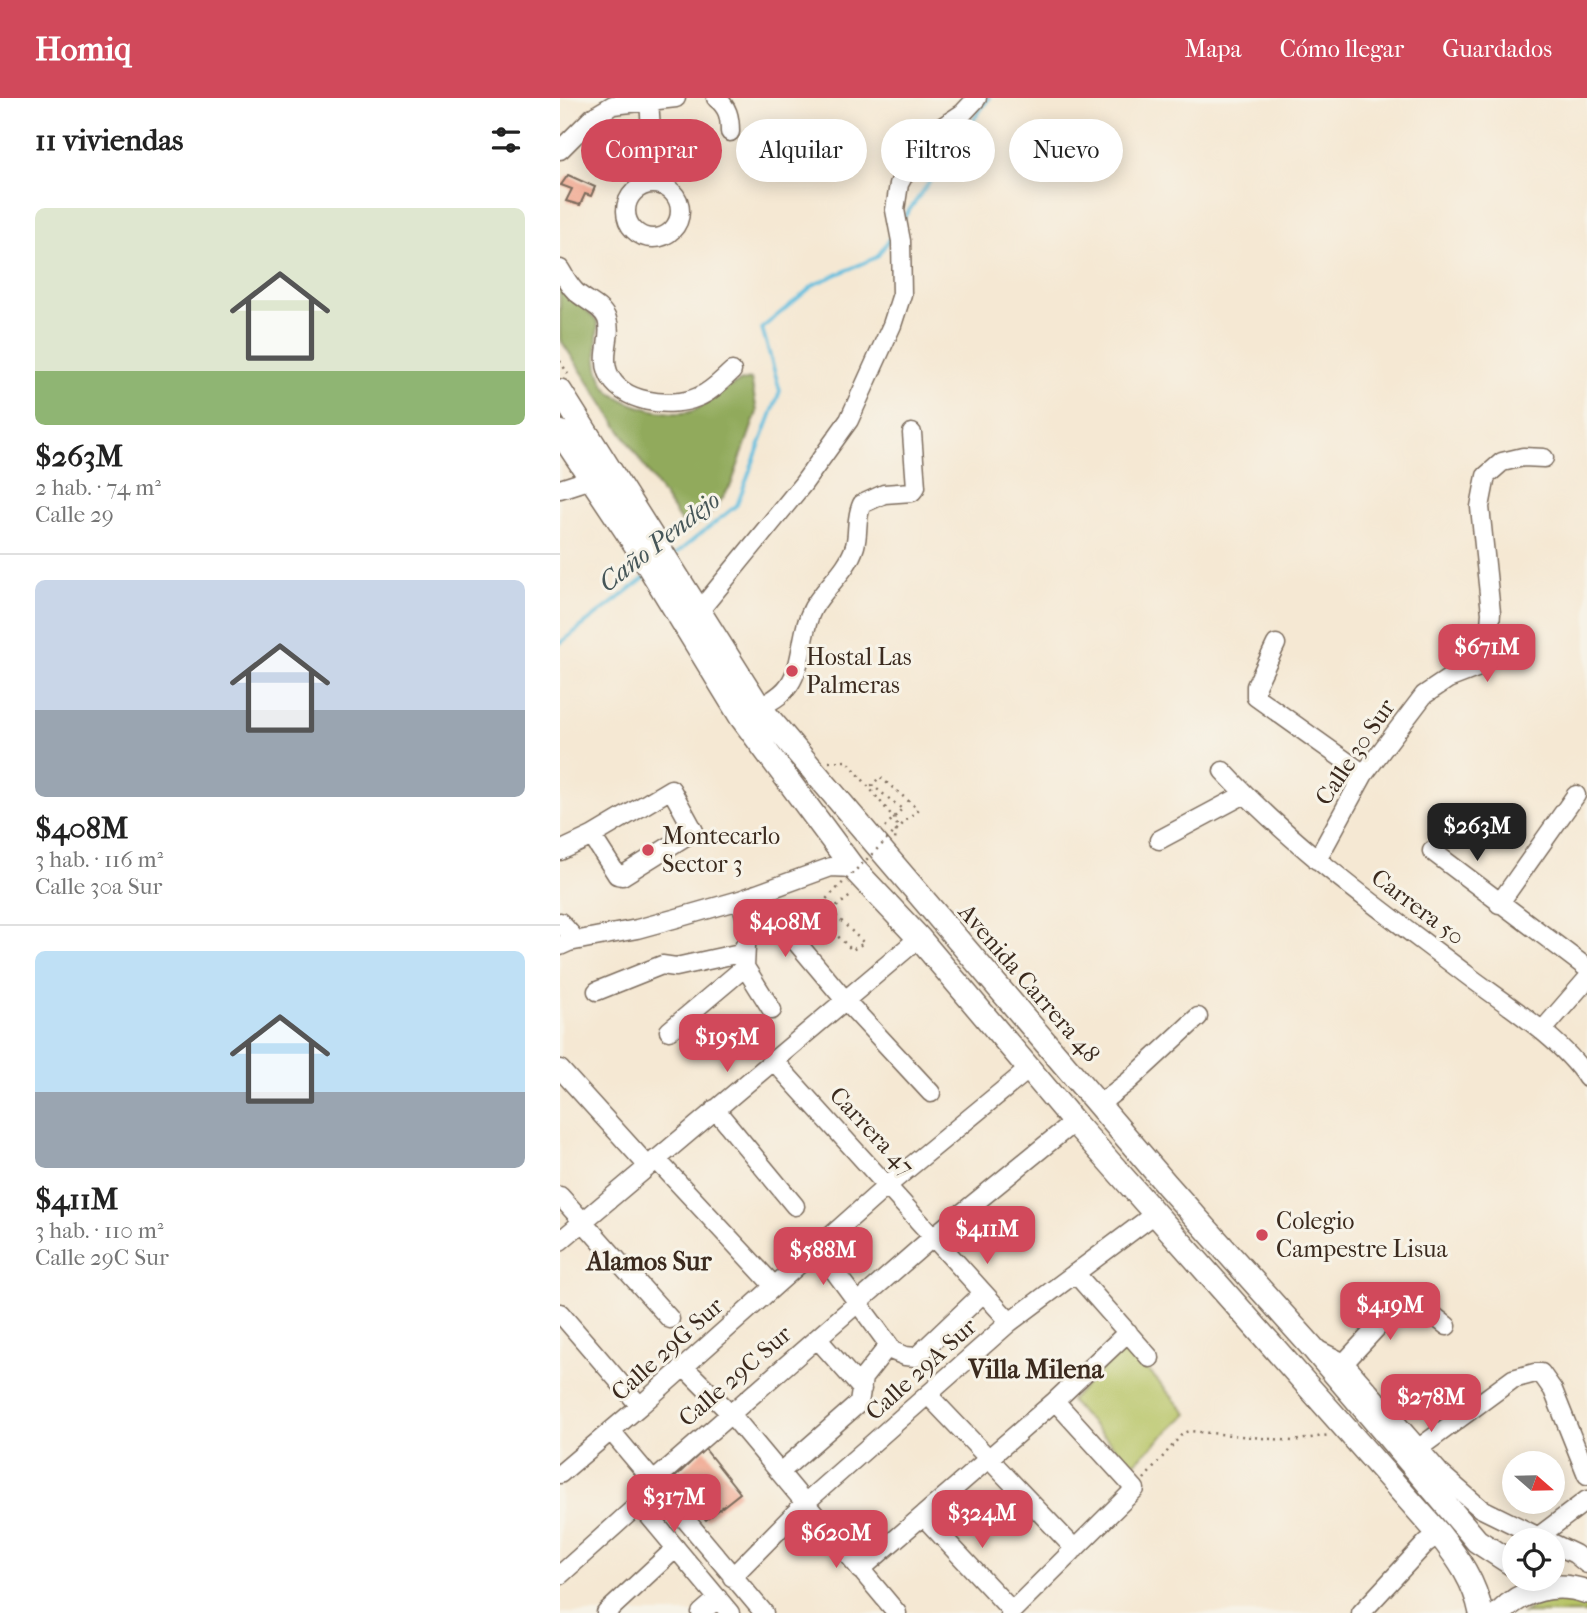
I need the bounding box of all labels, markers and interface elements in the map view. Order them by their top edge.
text: Homiq [35,30,131,69]
text: Mapa [1184,35,1242,63]
text: Cómo llegar [1280,35,1404,63]
text: Guardados [1442,35,1552,63]
chip: Comprar [581,119,722,182]
chip: Alquilar [736,119,867,182]
chip: Filtros [881,119,995,182]
chip: Nuevo [1009,119,1123,182]
icon: filters [487,121,525,159]
text: 11 viviendas [35,123,183,158]
icon: home [217,253,343,379]
text: $263M [35,439,123,474]
text: 2 hab. · 74 m² [35,474,161,501]
water label: Caño Pendejo [592,484,726,598]
text: Calle 29 [35,501,114,528]
pin: $671M [1438,624,1536,684]
icon: home [217,625,343,751]
text: $671M [1454,633,1520,660]
place label: Hostal Las Palmeras [806,643,912,699]
marker: Hostal Las Palmeras [784,663,800,679]
street label: Calle 30 Sur [1309,693,1401,810]
pin: $263M [1428,804,1526,863]
text: $408M [35,811,128,846]
text: $263M [1443,812,1511,839]
place label: Montecarlo Sector 3 [662,822,780,878]
marker: Montecarlo Sector 3 [640,842,656,858]
text: 3 hab. · 116 m² [35,846,163,873]
street label: Carrera 50 [1366,863,1470,951]
text: Calle 30a Sur [35,873,162,900]
street label: Avenida Carrera 48 [952,897,1105,1068]
pin: $408M [736,900,834,959]
text: $408M [749,908,821,935]
icon: home [217,996,343,1122]
pin: $195M [678,1014,776,1074]
text: $195M [695,1023,759,1050]
street label: Carrera 47 [824,1081,920,1181]
text: $411M [35,1182,118,1217]
pin: $411M [938,1206,1036,1266]
place label: Colegio Campestre Lisua [1276,1207,1449,1263]
text: $411M [955,1215,1019,1242]
text: 3 hab. · 110 m² [35,1217,163,1244]
marker: Colegio Campestre Lisua [1254,1227,1270,1243]
pin: $588M [774,1228,872,1287]
text: $588M [790,1236,856,1263]
text: Calle 29C Sur [35,1244,169,1271]
district label: Alamos Sur [584,1246,712,1277]
pin: $419M [1341,1282,1439,1342]
street label: Calle 29G Sur [605,1291,729,1406]
text: $419M [1356,1291,1424,1318]
street label: Calle 29A Sur [860,1312,983,1426]
street label: Calle 29C Sur [673,1319,797,1432]
district label: Villa Milena [968,1354,1104,1385]
pin: $278M [1382,1374,1480,1434]
text: $278M [1397,1383,1465,1410]
north arrow [1502,1451,1564,1514]
map controls [1502,1451,1565,1591]
pin: $317M [625,1474,723,1534]
text: $317M [643,1483,705,1510]
pin: $324M [933,1490,1031,1550]
text: $324M [948,1499,1016,1526]
pin: $620M [787,1510,885,1570]
text: $620M [801,1519,871,1546]
button: locate [1502,1528,1565,1591]

